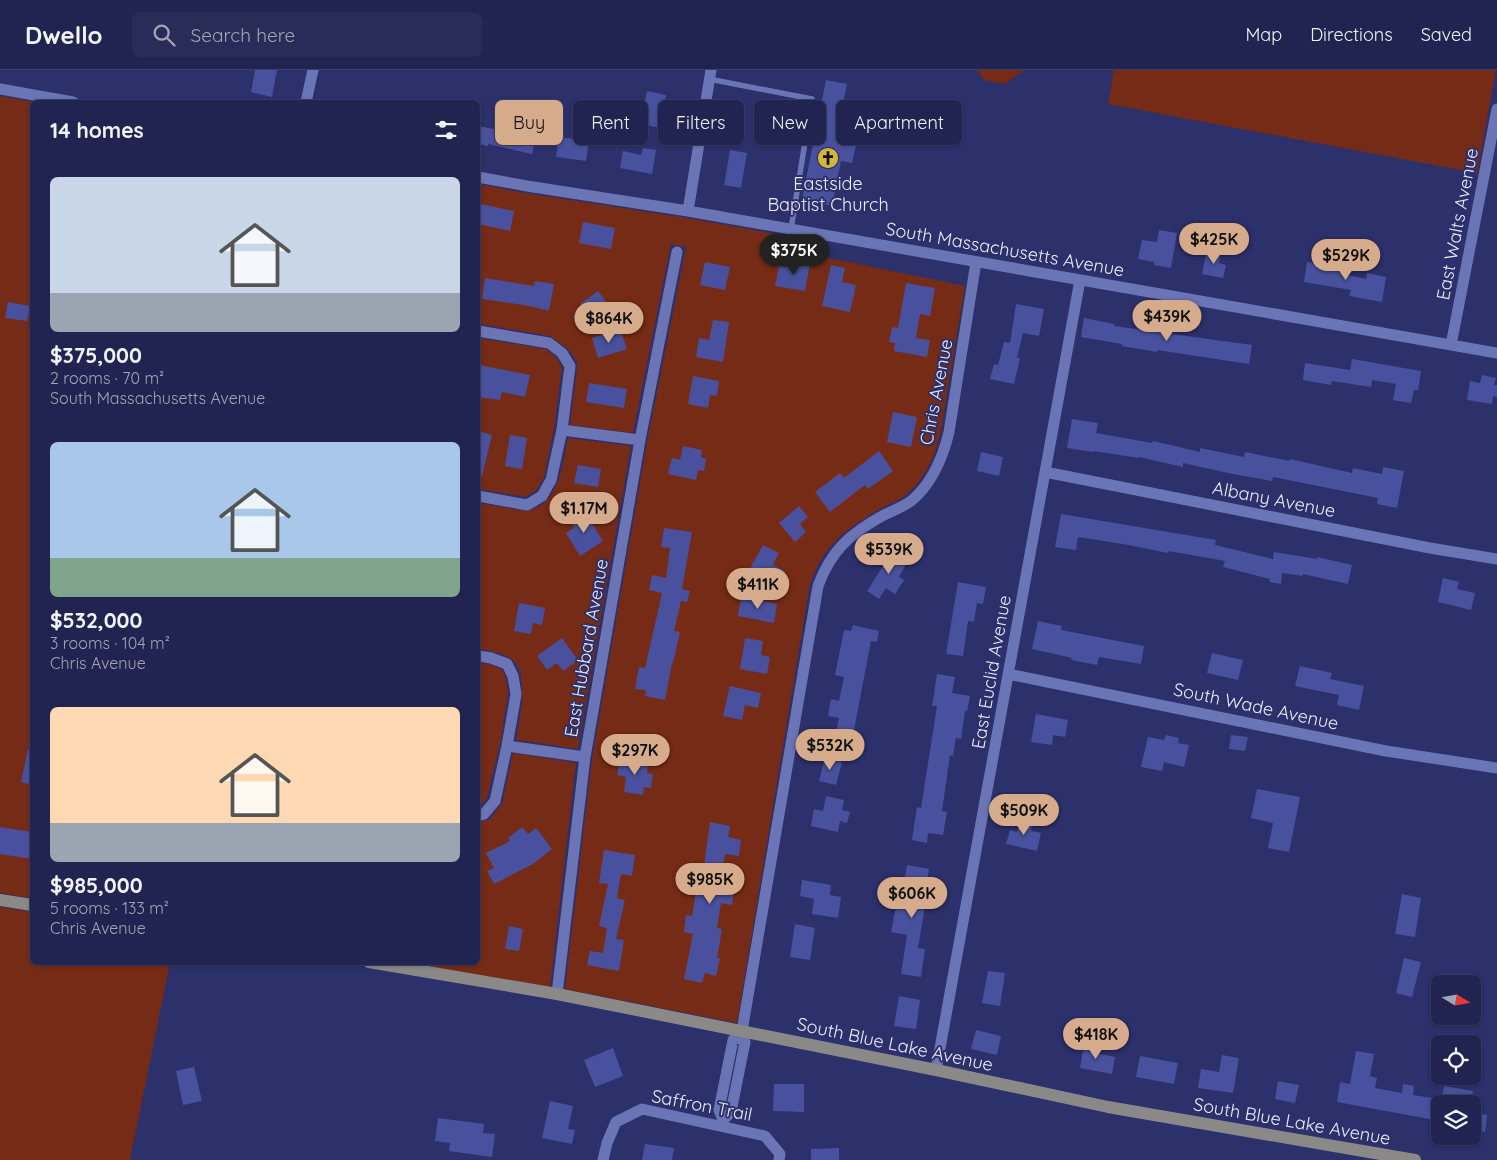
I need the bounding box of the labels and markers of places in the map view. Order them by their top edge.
church icon: Eastside Baptist Church [816,146,840,170]
place label: Eastside Baptist Church [767,172,889,216]
pin: $425K [1179,222,1249,265]
pin: $375K [759,234,829,276]
pin: $529K [1311,238,1381,281]
pin: $439K [1132,300,1202,342]
pin: $864K [574,302,644,344]
pin: $1.17M [543,492,625,534]
pin: $539K [854,532,924,575]
pin: $411K [723,568,793,610]
pin: $532K [795,728,865,771]
pin: $297K [600,734,670,776]
pin: $509K [989,794,1059,836]
pin: $985K [675,862,745,905]
pin: $606K [877,876,947,919]
pin: $418K [1061,1018,1131,1060]

